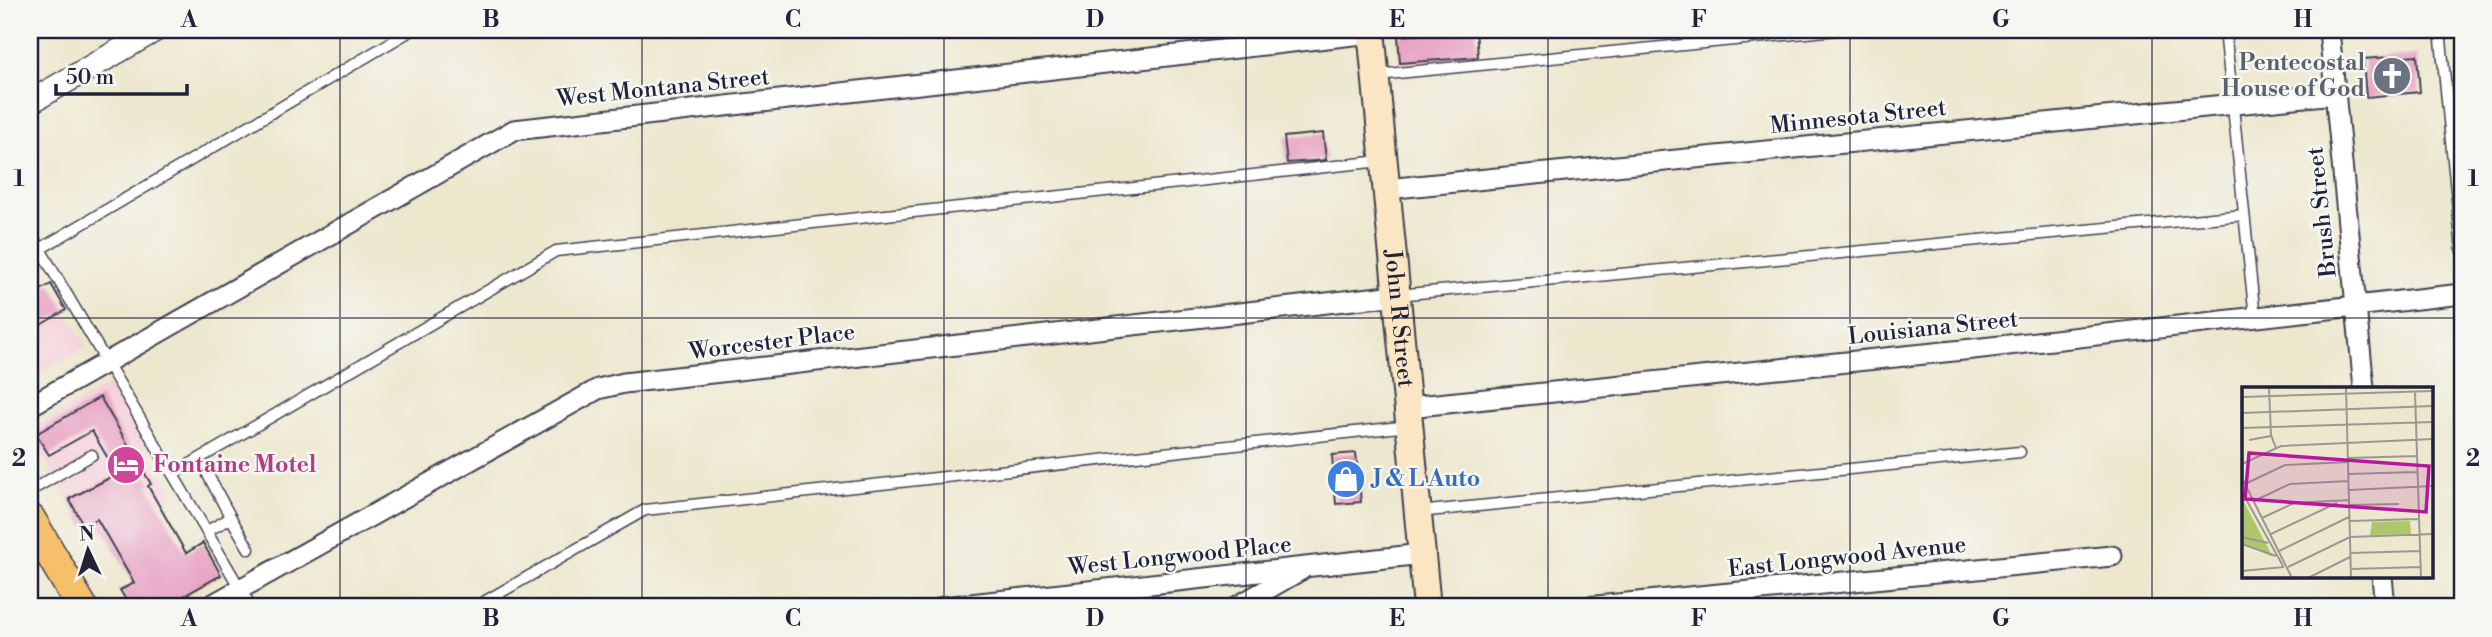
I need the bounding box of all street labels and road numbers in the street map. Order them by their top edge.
street label: West Montana Street [554,63,771,113]
street label: Minnesota Street [1768,94,1948,140]
street label: Brush Street [2301,145,2343,280]
street label: John R Street [1378,248,1420,389]
street label: Louisiana Street [1847,305,2019,351]
street label: Worcester Place [686,318,857,366]
street label: West Longwood Place [1066,530,1293,582]
street label: East Longwood Avenue [1726,531,1968,583]

